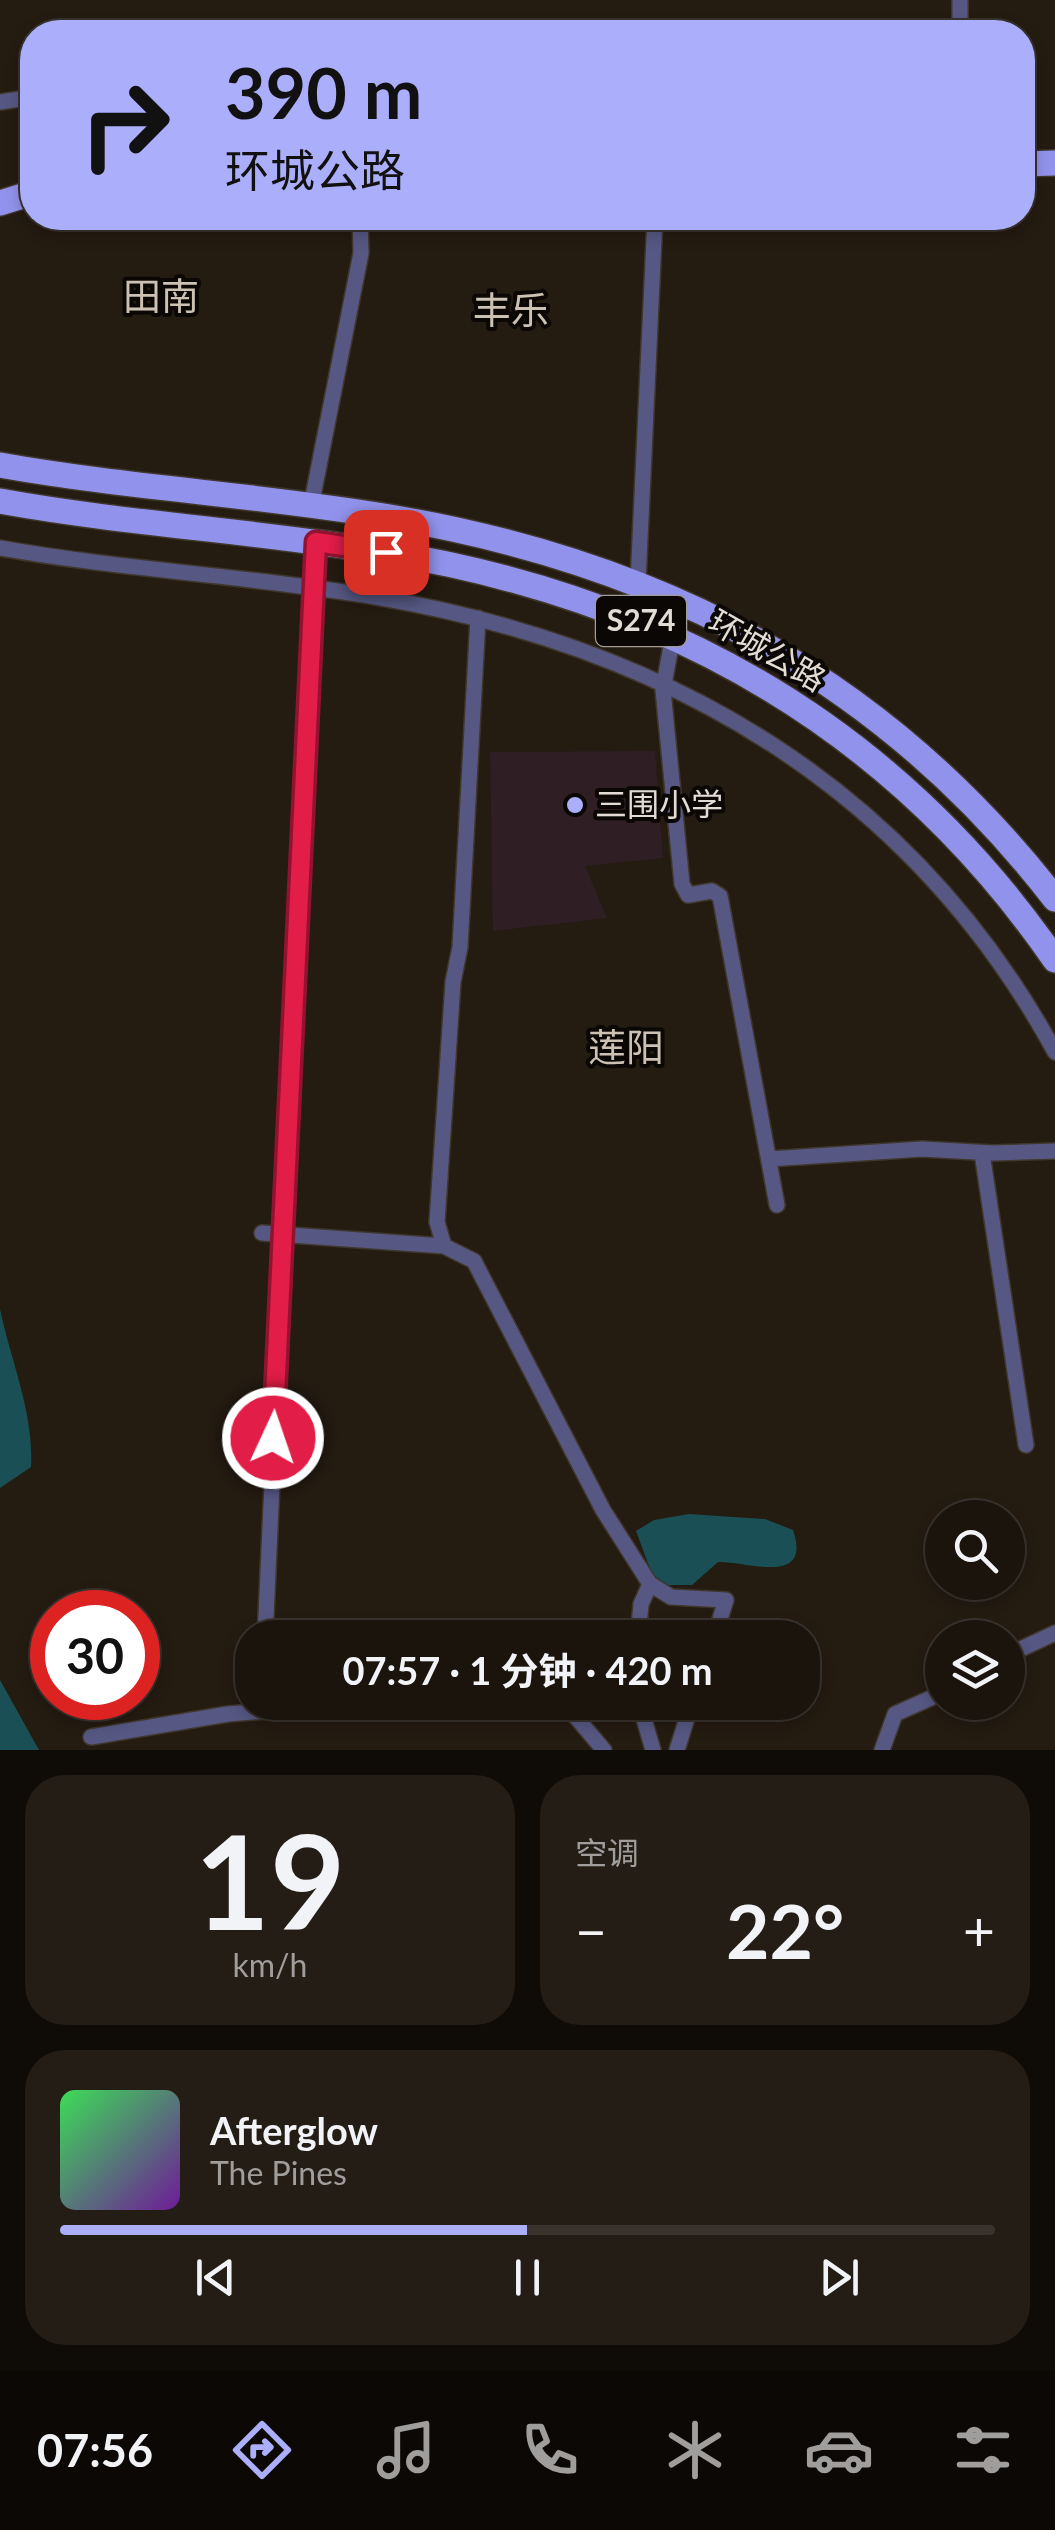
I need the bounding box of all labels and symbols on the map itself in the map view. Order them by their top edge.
district label: 田南 [123,272,199,318]
district label: 丰乐 [473,286,549,332]
pin [344,510,429,595]
road number: S274 [596,596,686,646]
street label: 环城公路 [703,601,833,699]
place label: 三围小学 [595,784,723,823]
marker: 三围小学 [564,794,586,816]
district label: 莲阳 [588,1023,664,1069]
position arrow [221,1386,325,1490]
speed limit sign: 30 [30,1590,160,1720]

